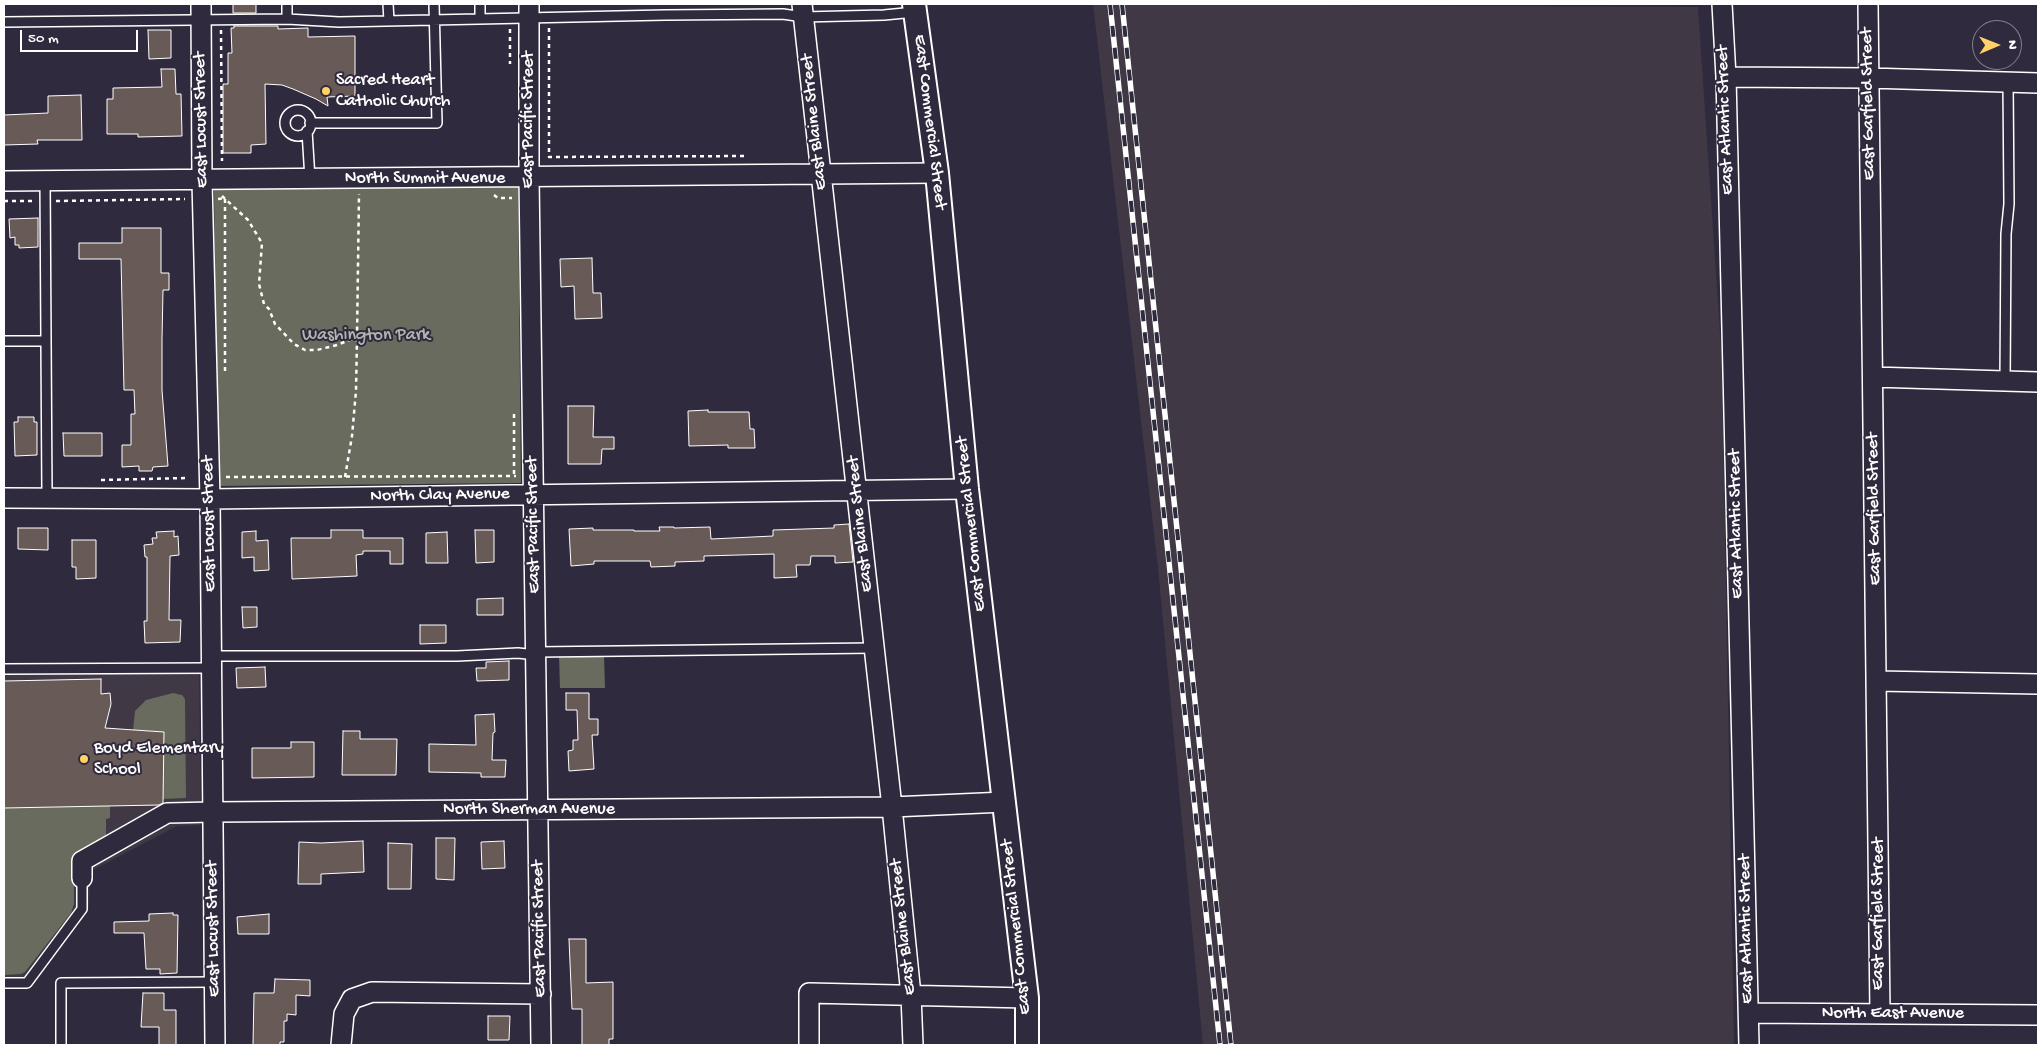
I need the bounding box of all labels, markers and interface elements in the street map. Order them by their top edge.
scale bar [22,20,140,52]
north arrow [1972,20,2022,70]
street label: East Garfield Street [1857,28,1881,180]
text: 50 m [28,30,59,48]
street label: East Commercial Street [908,33,950,211]
text: N [2003,40,2020,49]
street label: East Atlantic Street [1713,45,1739,195]
street label: East Pacific Street [518,51,540,189]
street label: East Locust Street [190,52,214,188]
street label: East Blaine Street [797,53,833,191]
place label: Sacred Heart Catholic Church [336,70,450,112]
marker: Sacred Heart Catholic Church [320,85,332,97]
street label: North Summit Avenue [345,168,505,190]
park label: Washington Park [302,325,430,347]
street label: East Garfield Street [1863,433,1887,585]
street label: East Commercial Street [952,435,992,613]
street label: East Atlantic Street [1725,449,1749,599]
street label: East Blaine Street [843,455,879,593]
street label: East Locust Street [198,456,222,592]
street label: East Pacific Street [522,456,546,594]
street label: North Clay Avenue [370,484,510,508]
place label: Boyd Elementary School [94,738,224,781]
marker: Boyd Elementary School [78,753,90,765]
street label: North Sherman Avenue [443,799,615,821]
street label: East Commercial Street [997,838,1037,1016]
street label: East Garfield Street [1868,838,1890,990]
street label: East Atlantic Street [1735,854,1759,1004]
street label: East Blaine Street [886,858,922,996]
street label: East Pacific Street [528,860,552,998]
street label: East Locust Street [202,861,226,997]
street label: North East Avenue [1822,1003,1964,1025]

